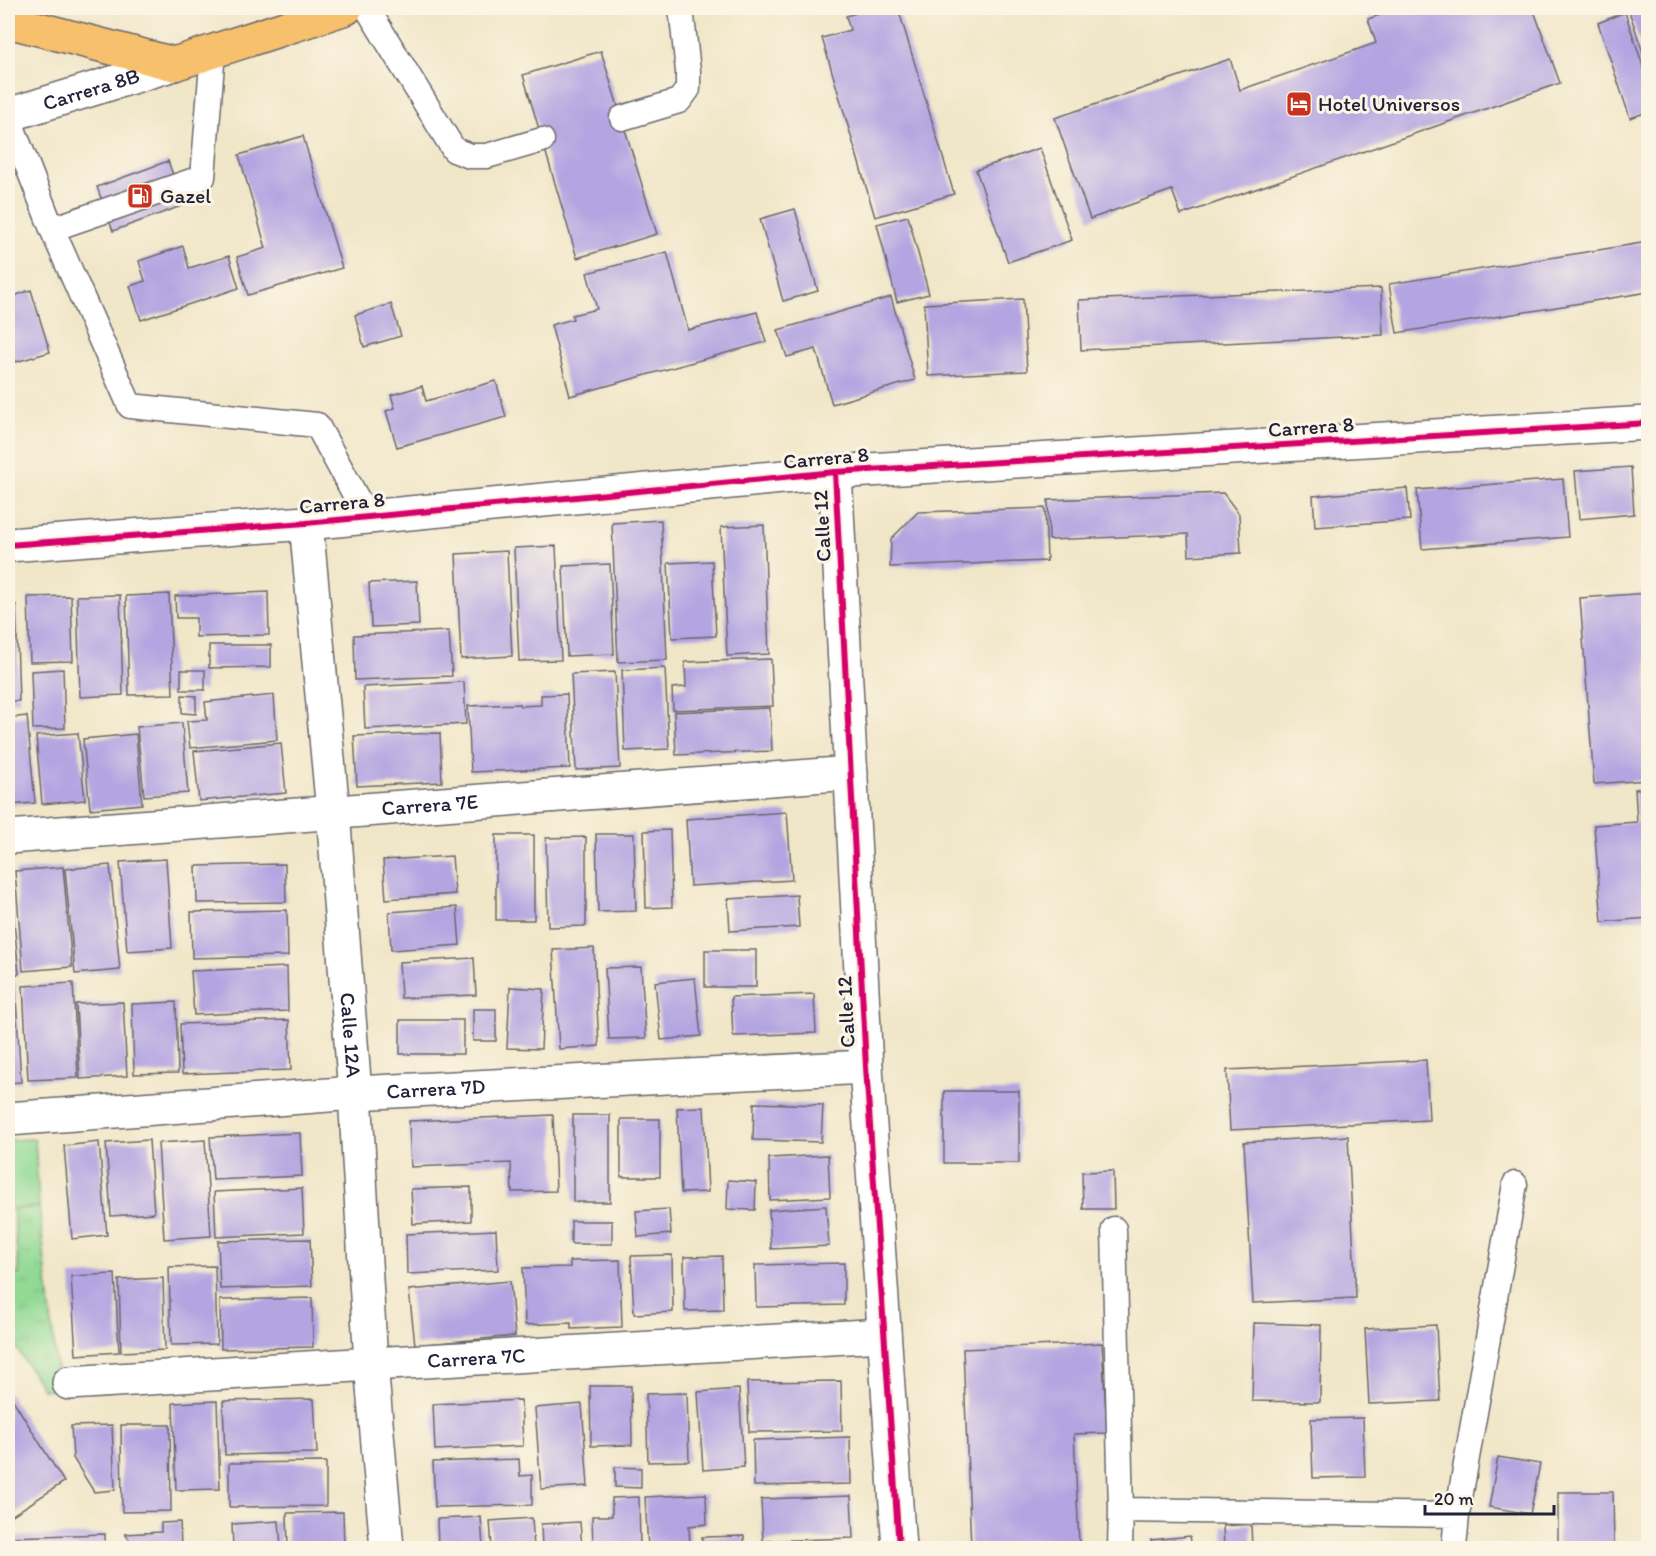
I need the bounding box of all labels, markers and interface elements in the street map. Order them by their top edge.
street label: Carrera 8B [40,62,142,116]
hotel icon: Hotel Universos [1284,89,1314,119]
place label: Hotel Universos [1318,91,1460,116]
fuel station icon: Gazel [125,181,155,211]
place label: Gazel [160,183,211,208]
street label: Carrera 8 [1267,411,1355,442]
street label: Carrera 8 [782,441,870,474]
street label: Carrera 8 [298,486,386,519]
street label: Calle 12 [807,490,836,563]
street label: Carrera 7E [381,788,479,821]
street label: Calle 12 [831,976,860,1049]
street label: Calle 12A [335,992,367,1079]
street label: Carrera 7D [386,1073,486,1103]
street label: Carrera 7C [426,1342,526,1373]
scale bar [1425,1478,1554,1516]
text: 20 m [1434,1488,1474,1510]

